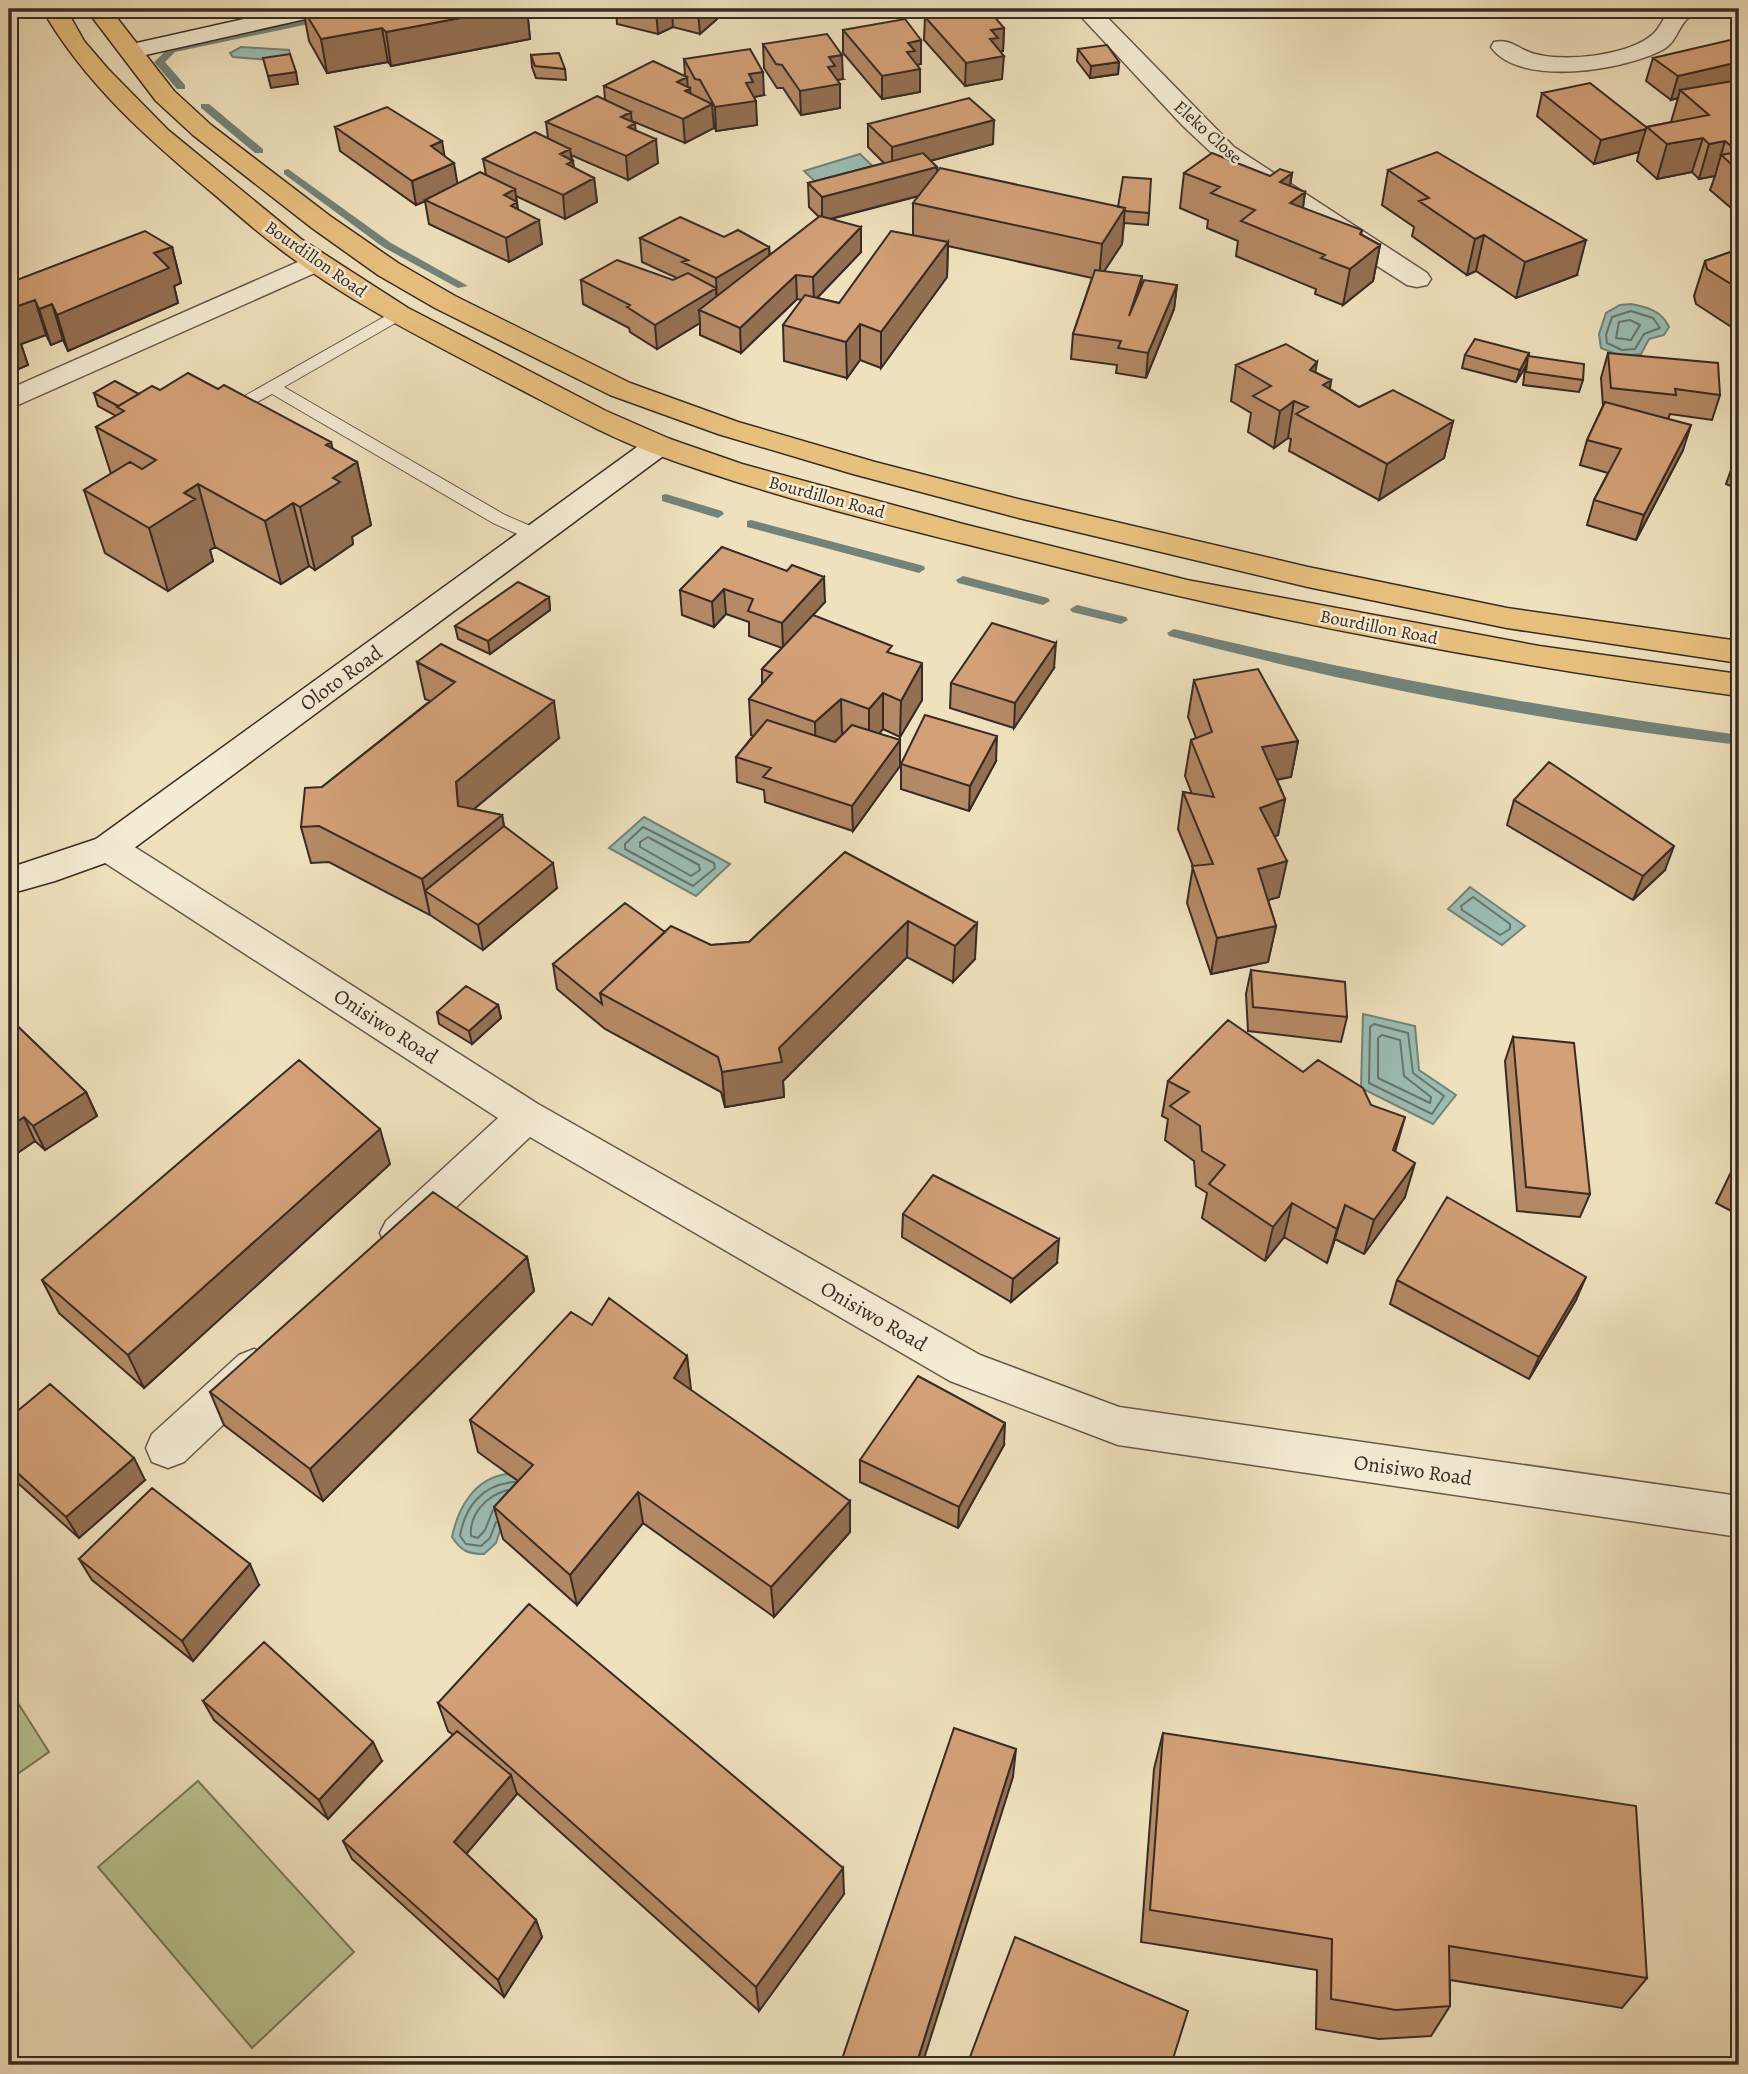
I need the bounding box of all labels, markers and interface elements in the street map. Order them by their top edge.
street label: Eleko Close [1169,95,1247,169]
street label: Bourdillon Road [260,215,372,303]
street label: Bourdillon Road [766,470,888,524]
street label: Bourdillon Road [1318,604,1440,650]
street label: Oloto Road [294,638,388,717]
street label: Onisiwo Road [328,982,444,1071]
street label: Onisiwo Road [815,1274,933,1358]
street label: Onisiwo Road [1352,1448,1475,1492]

